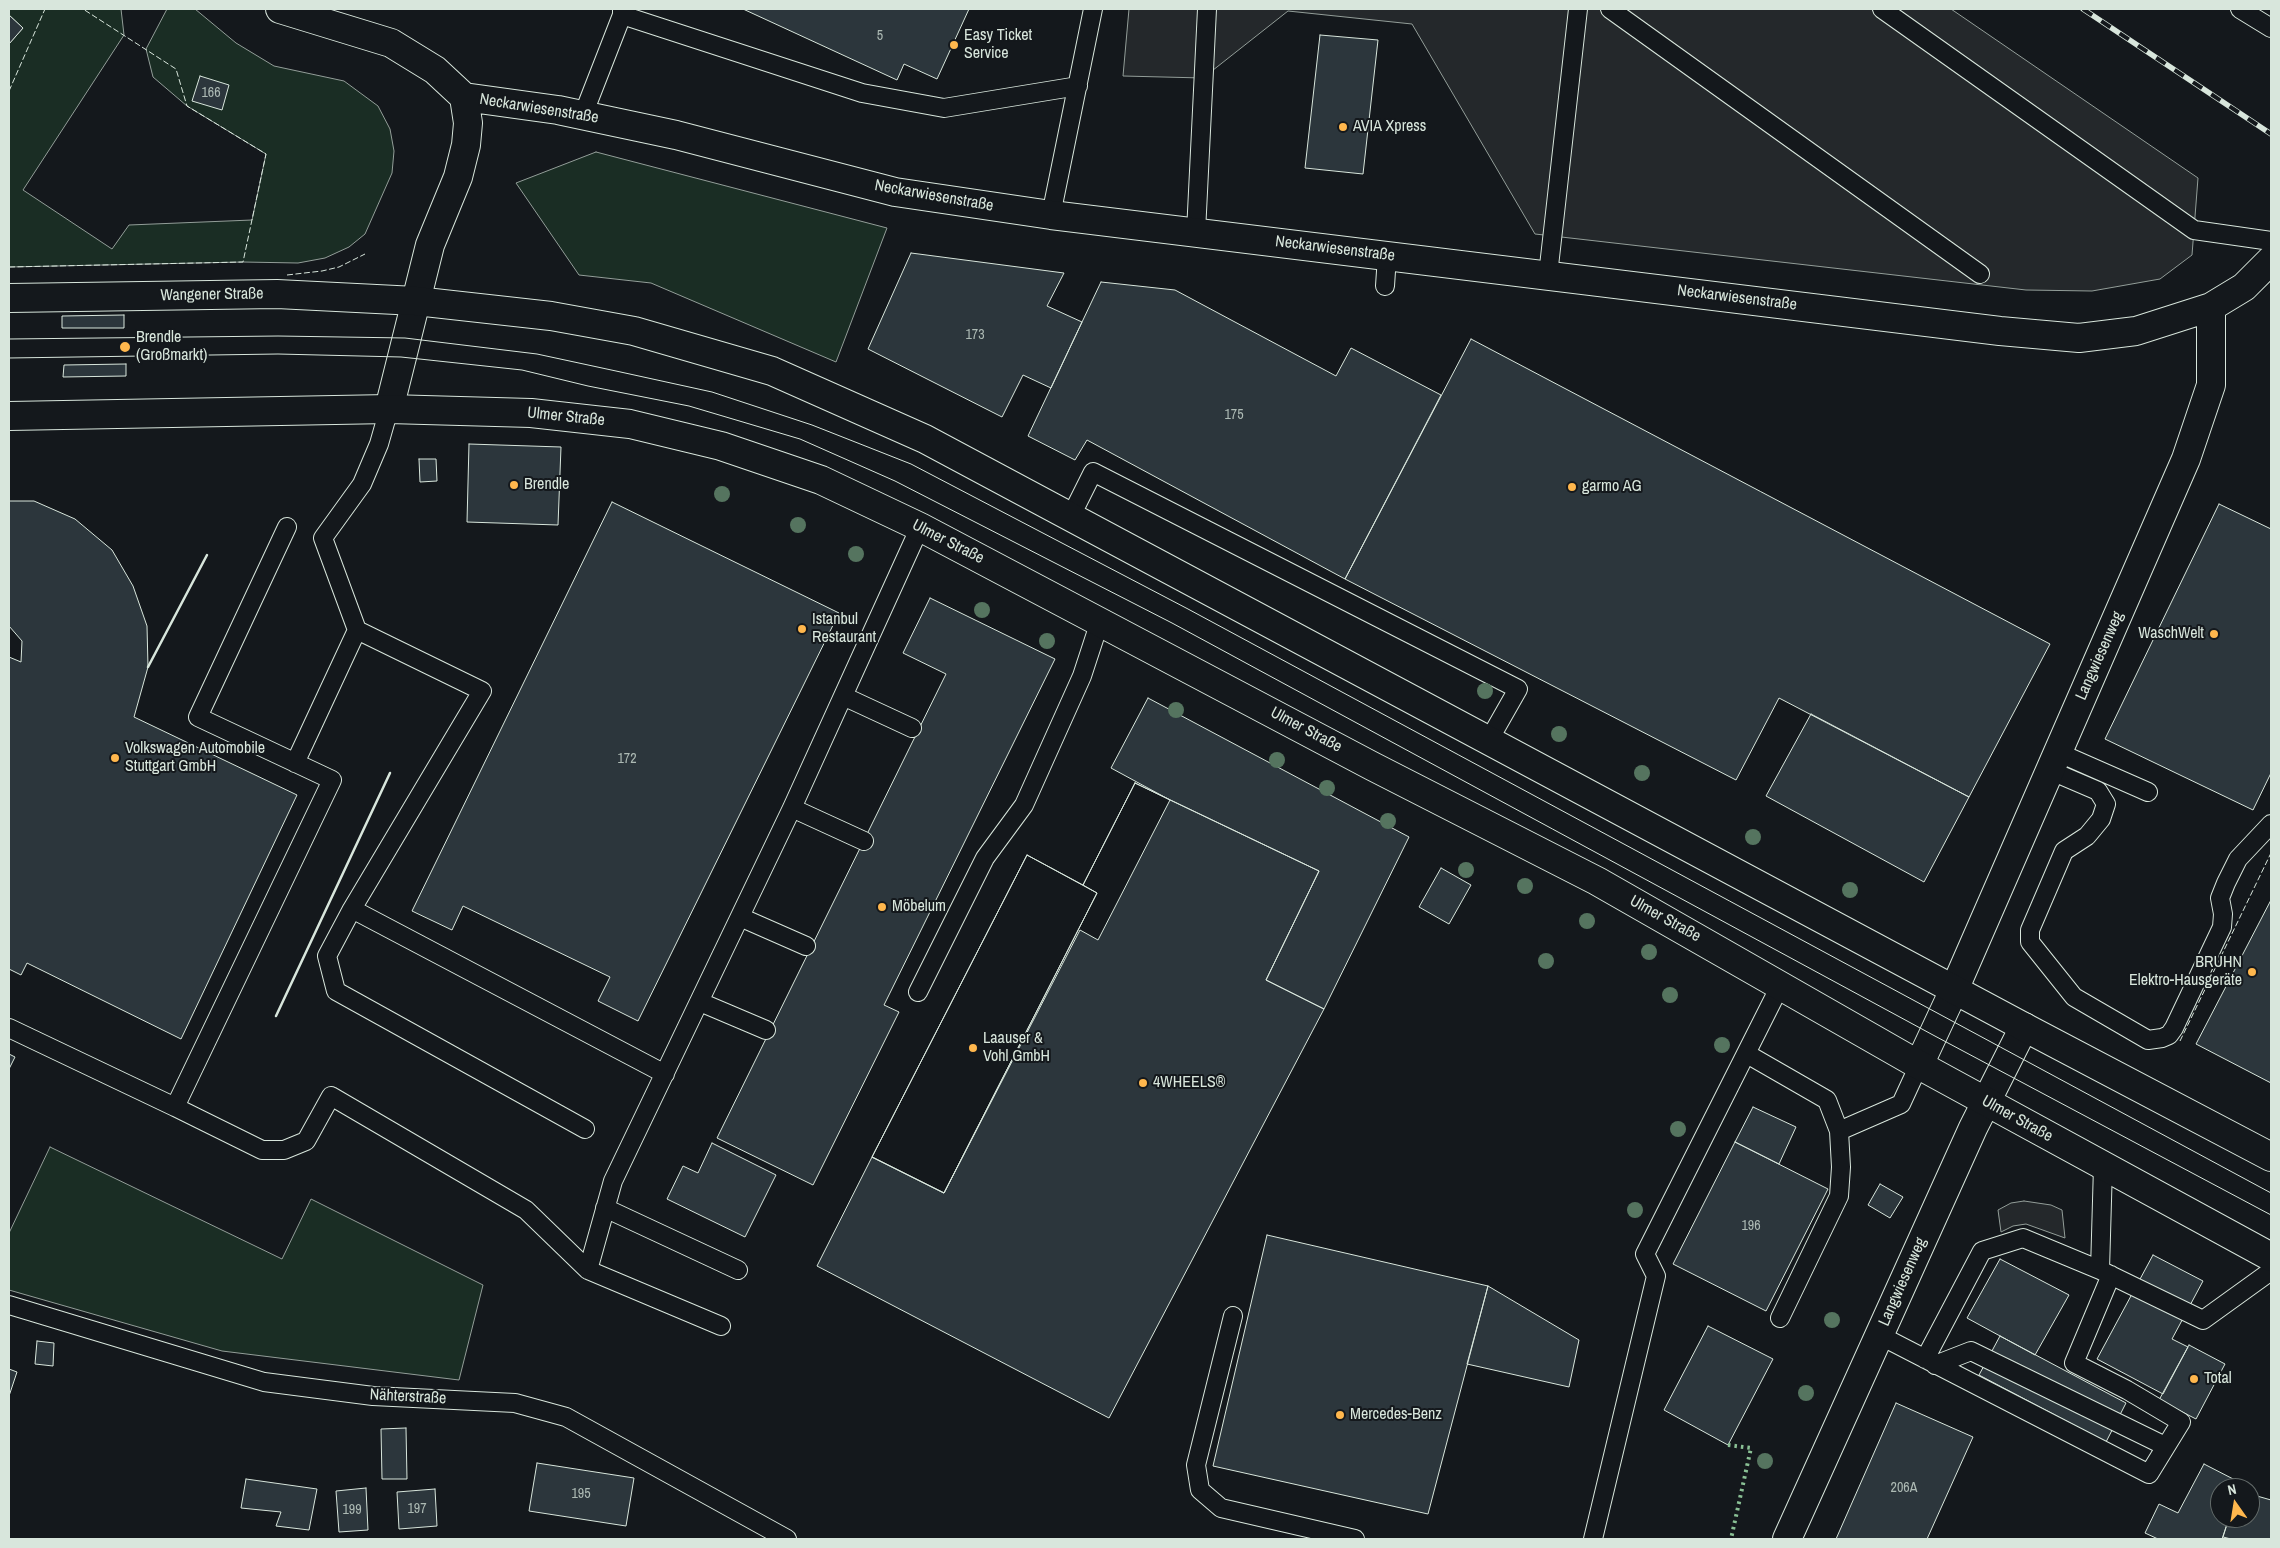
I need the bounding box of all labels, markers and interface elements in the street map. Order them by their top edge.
place label: Easy Ticket Service [964,26,1032,64]
house number: 5 [877,28,883,44]
marker: Easy Ticket Service [948,39,960,51]
house number: 166 [201,85,221,101]
street label: Neckarwiesenstraße [478,90,600,128]
place label: AVIA Xpress [1353,117,1426,137]
marker: AVIA Xpress [1337,121,1349,133]
street label: Neckarwiesenstraße [873,176,995,216]
street label: Neckarwiesenstraße [1274,232,1396,266]
street label: Neckarwiesenstraße [1676,281,1798,315]
street label: Wangener Straße [160,285,264,305]
house number: 173 [965,327,985,343]
place label: Brendle (Großmarkt) [136,328,207,366]
marker: Brendle (Großmarkt) [118,340,132,354]
street label: Ulmer Straße [526,403,606,431]
house number: 175 [1224,407,1244,423]
place label: Brendle [524,475,569,495]
place label: garmo AG [1582,477,1642,497]
marker: Brendle [508,479,520,491]
marker: garmo AG [1566,481,1578,493]
street label: Ulmer Straße [909,516,987,568]
street label: Langwiesenweg [2072,609,2128,703]
place label: Istanbul Restaurant [812,610,876,648]
marker: Istanbul Restaurant [796,623,808,635]
place label: WaschWelt [2138,624,2204,644]
marker: WaschWelt [2208,628,2220,640]
street label: Ulmer Straße [1267,703,1345,757]
place label: Volkswagen Automobile Stuttgart GmbH [125,739,265,777]
house number: 172 [617,751,637,767]
marker: Volkswagen Automobile Stuttgart GmbH [109,752,121,764]
street label: Ulmer Straße [1626,892,1704,946]
place label: Möbelum [892,897,946,917]
marker: Möbelum [876,901,888,913]
place label: BRUHN Elektro-Hausgeräte [2129,953,2242,991]
marker: BRUHN Elektro-Hausgeräte [2246,966,2258,978]
place label: Laauser & Vohl GmbH [983,1029,1050,1067]
marker: Laauser & Vohl GmbH [967,1042,979,1054]
place label: 4WHEELS® [1153,1073,1225,1093]
marker: 4WHEELS® [1137,1077,1149,1089]
street label: Ulmer Straße [1978,1092,2056,1146]
house number: 196 [1741,1218,1761,1234]
street label: Langwiesenweg [1875,1235,1931,1329]
place label: Total [2204,1369,2232,1389]
marker: Total [2188,1373,2200,1385]
street label: Nähterstraße [369,1385,447,1409]
place label: Mercedes-Benz [1350,1405,1442,1425]
marker: Mercedes-Benz [1334,1409,1346,1421]
north arrow [2210,1478,2260,1528]
house number: 206A [1891,1480,1917,1496]
text: N [2226,1480,2238,1499]
house number: 195 [571,1486,591,1502]
house number: 197 [407,1501,427,1517]
house number: 199 [342,1502,362,1518]

